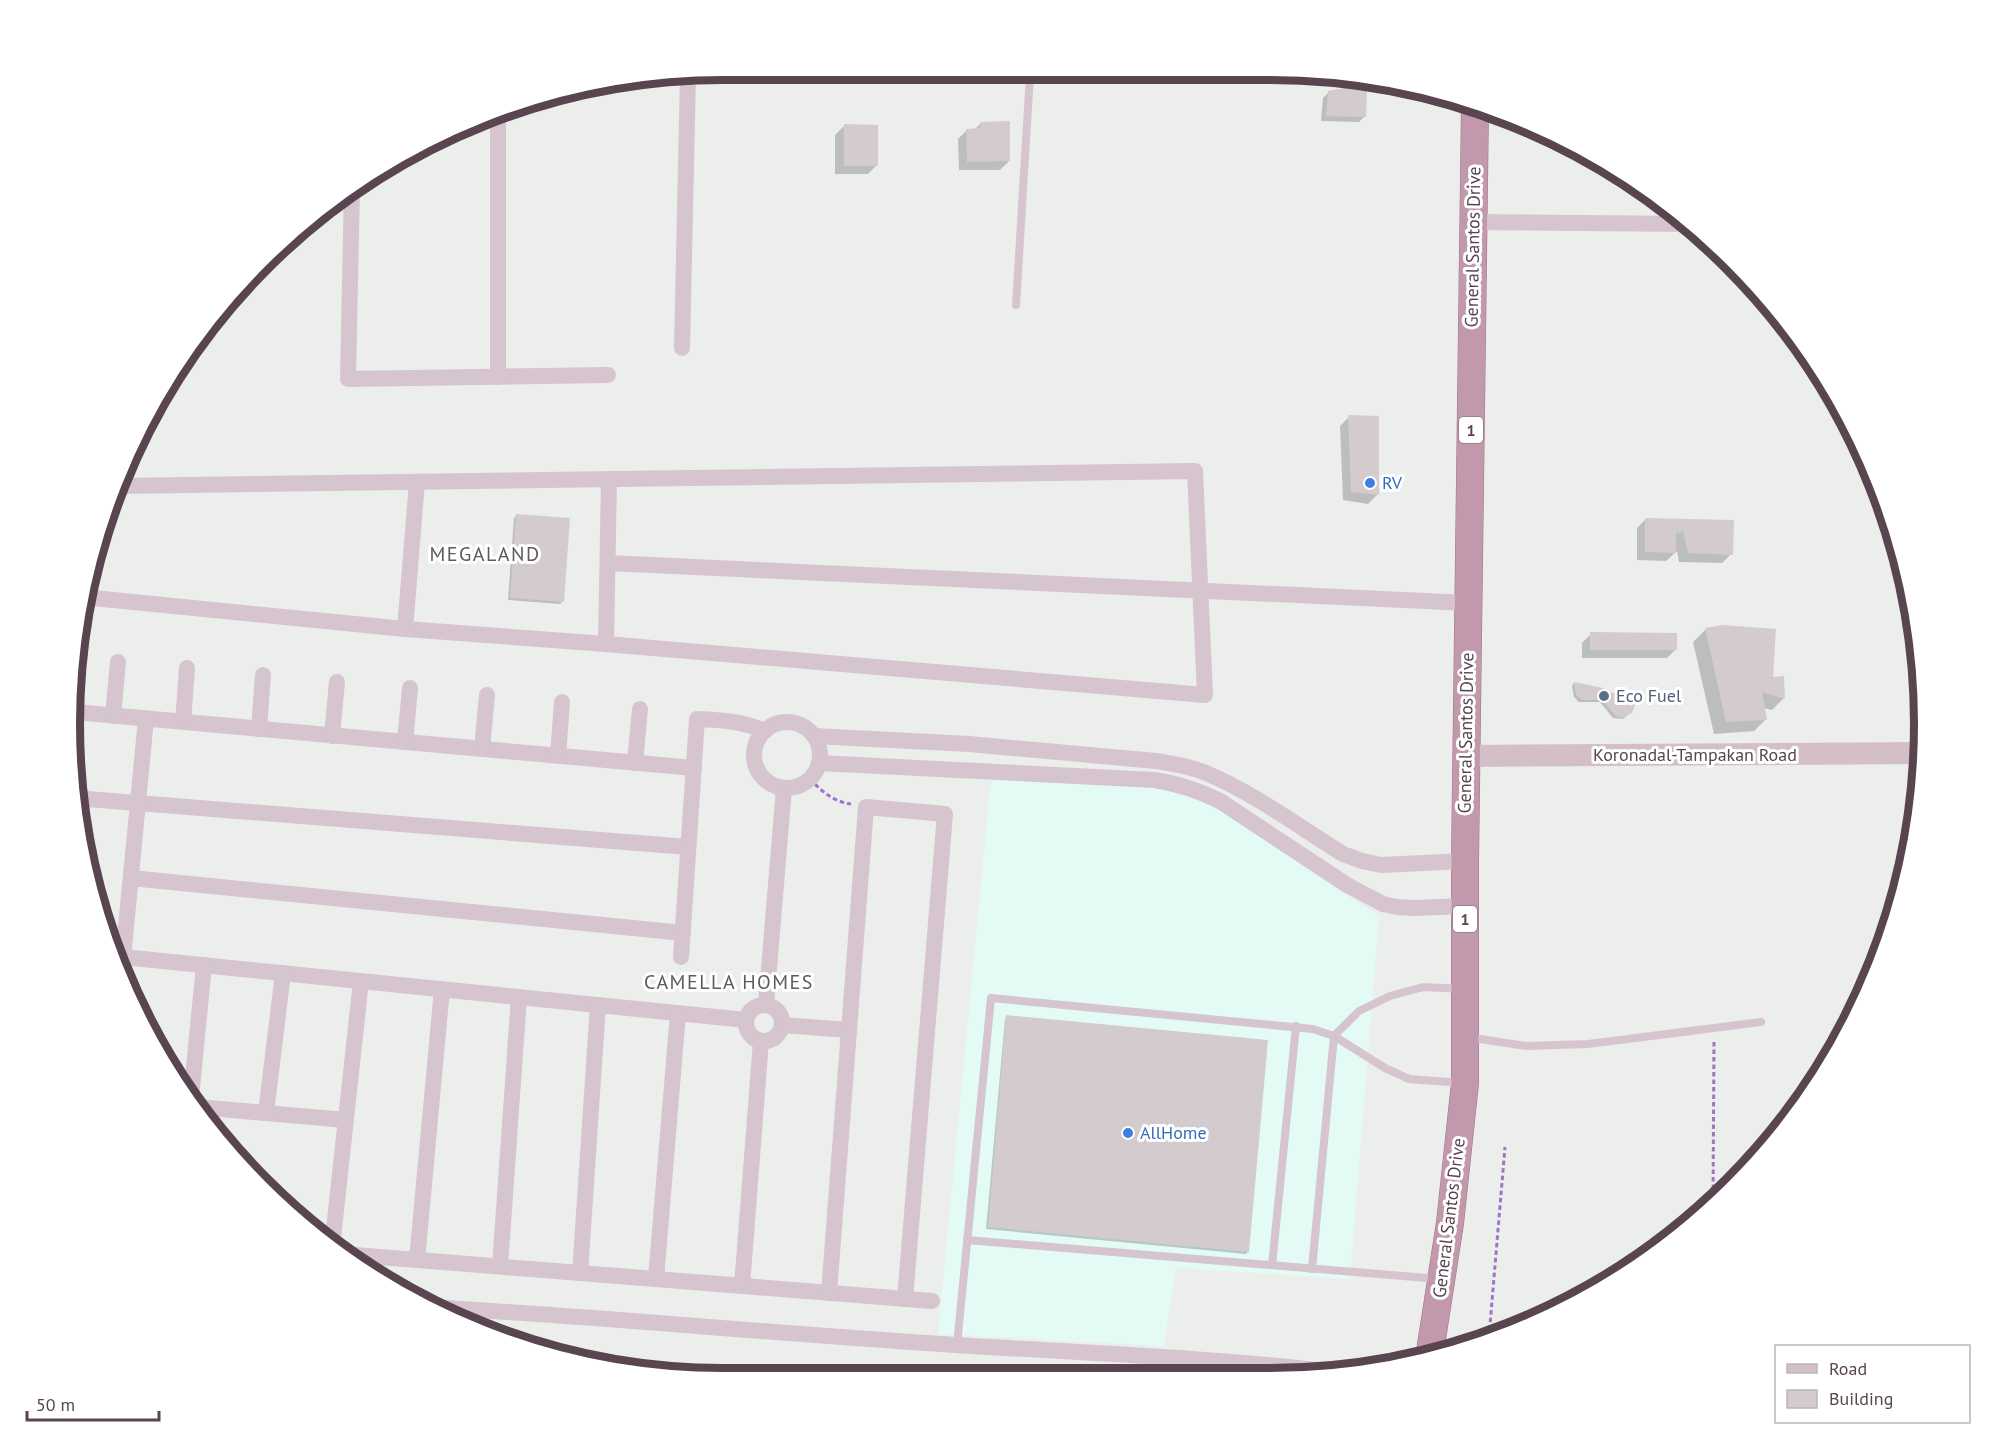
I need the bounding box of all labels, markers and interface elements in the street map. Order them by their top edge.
street label: General Santos Drive [1460,166,1485,328]
road number: 1 [1459,417,1483,443]
place label: RV [1382,471,1403,494]
marker: RV [1363,476,1377,490]
district label: MEGALAND [429,541,541,567]
street label: General Santos Drive [1453,652,1478,814]
place label: Eco Fuel [1616,684,1682,707]
marker: Eco Fuel [1597,689,1611,703]
street label: Koronadal-Tampakan Road [1593,743,1797,766]
road number: 1 [1453,906,1477,932]
district label: CAMELLA HOMES [644,969,814,995]
place label: AllHome [1140,1121,1207,1144]
marker: AllHome [1121,1126,1135,1140]
street label: General Santos Drive [1427,1137,1470,1299]
legend [1775,1345,1970,1423]
text: Road [1829,1357,1867,1380]
scale bar [27,1384,159,1422]
text: Building [1829,1387,1893,1410]
text: 50 m [36,1393,75,1416]

